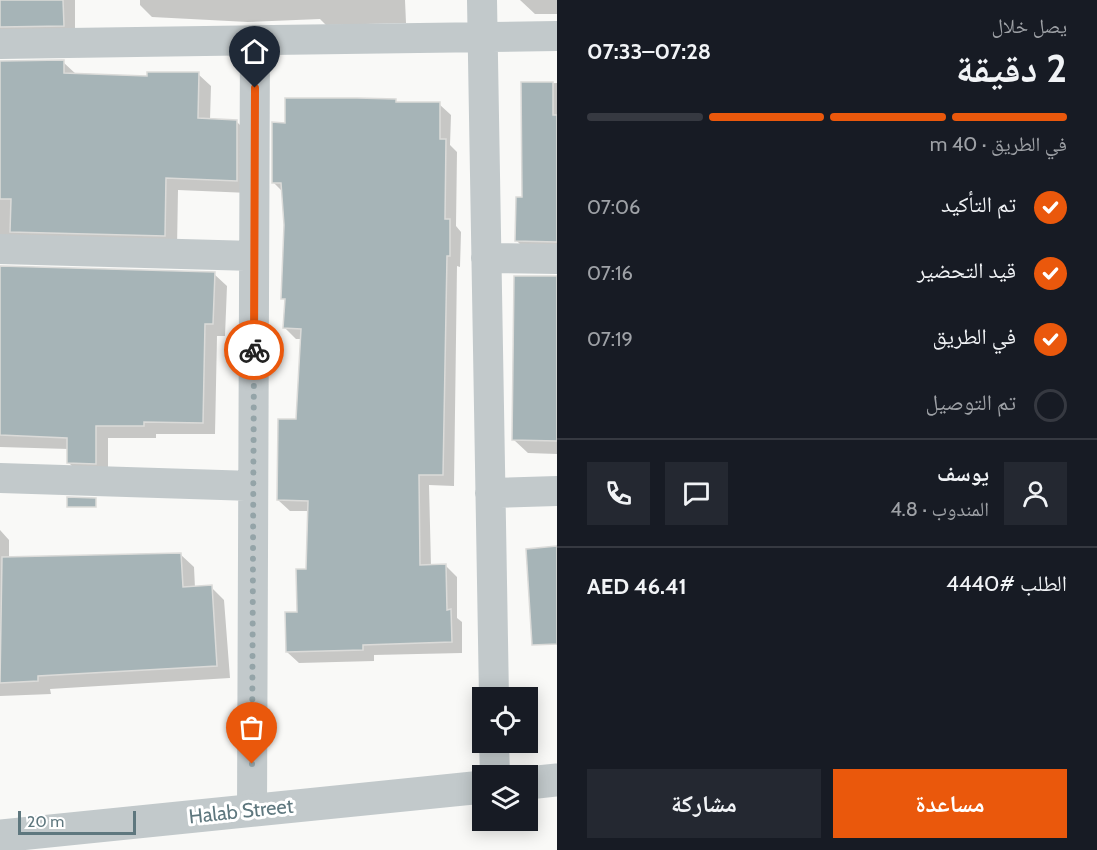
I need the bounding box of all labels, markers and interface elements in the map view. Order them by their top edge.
text: يصل خلال [991,14,1067,38]
pin [229,26,280,88]
icon: home [238,35,271,68]
text: 07:28–07:33 [587,38,711,65]
text: 2 دقيقة [956,44,1067,92]
text: في الطريق · 40 m [930,132,1067,156]
text: تم التأكيد [941,191,1016,218]
icon: check [1034,191,1067,224]
text: 07:06 [587,195,640,219]
text: قيد التحضير [917,257,1016,284]
icon: check [1034,257,1067,290]
text: 07:16 [587,261,633,285]
courier [224,320,284,380]
text: في الطريق [932,323,1016,350]
icon: check [1034,323,1067,356]
text: 07:19 [587,327,633,351]
icon: bike [238,334,271,367]
text: تم التوصيل [926,389,1016,416]
text: يوسف [937,460,989,487]
button: phone [587,462,650,525]
button: chat [665,462,728,525]
button: person [1004,462,1067,525]
text: المندوب · 4.8 [890,497,989,521]
text: الطلب #4440 [946,570,1067,597]
text: AED 46.41 [587,573,687,600]
map controls [472,687,538,831]
button: locate [472,687,538,753]
pin [226,702,277,764]
icon: bag [235,711,268,744]
button: layers [472,765,538,831]
button: مشاركة [587,769,821,838]
button: مساعدة [833,769,1067,838]
street label: Halab Street [188,794,295,828]
scale bar [18,808,136,836]
text: 20 m [27,812,64,831]

